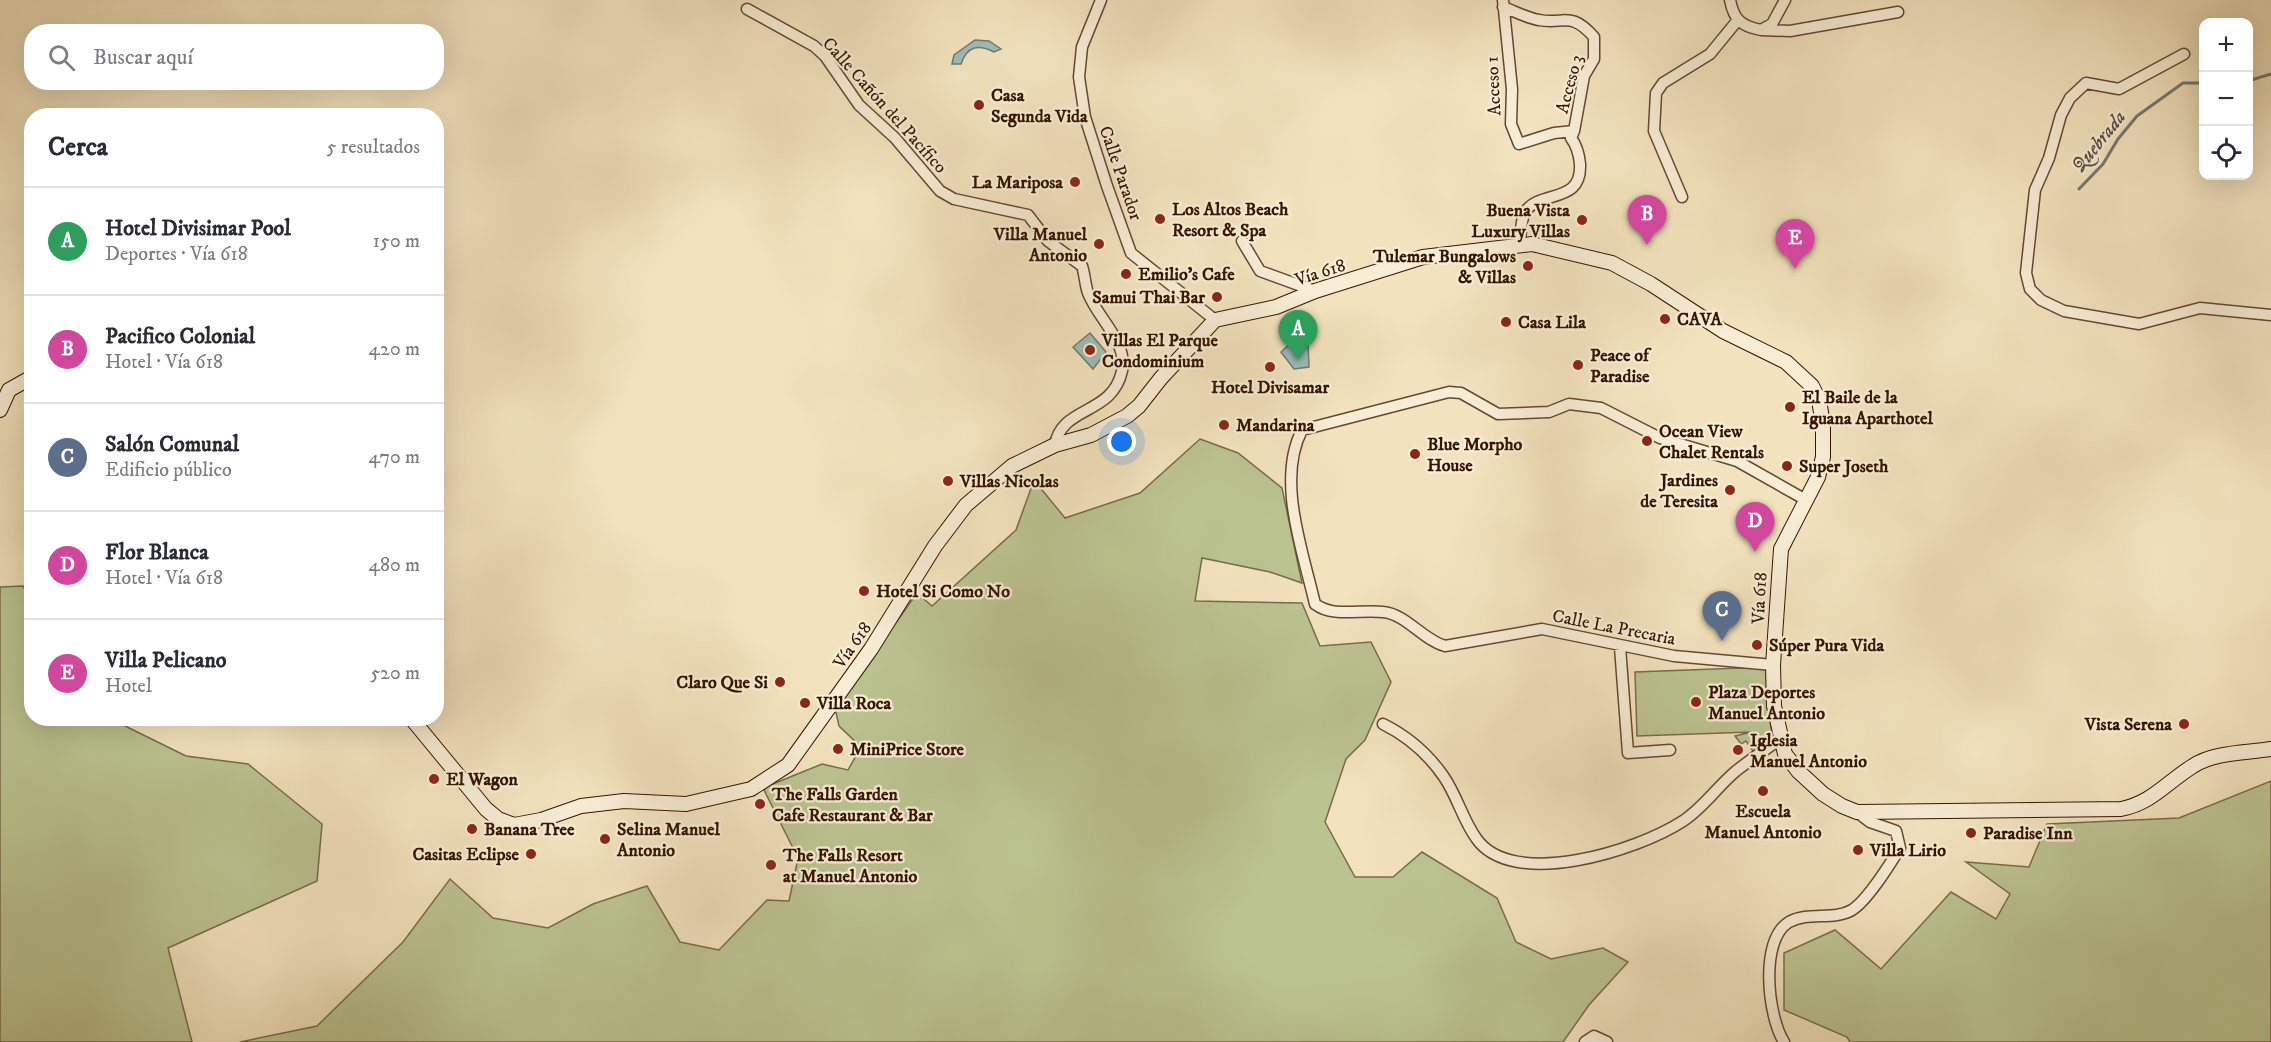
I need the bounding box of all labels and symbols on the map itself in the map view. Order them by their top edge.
street label: Calle Cañón del Pacífico [817,33,951,178]
street label: Acceso 3 [1552,53,1588,116]
street label: Acceso 1 [1481,56,1507,116]
place label: Casa Segunda Vida [991,85,1088,128]
marker: Casa Segunda Vida [972,98,986,112]
water label: Quebrada [2067,106,2132,178]
street label: Calle Parador [1094,123,1147,224]
place label: La Mariposa [972,172,1063,194]
marker: La Mariposa [1068,175,1082,189]
pin: B [1628,196,1666,245]
place label: Los Altos Beach Resort & Spa [1172,199,1289,242]
place label: Buena Vista Luxury Villas [1471,200,1570,243]
marker: Los Altos Beach Resort & Spa [1153,212,1167,226]
marker: Buena Vista Luxury Villas [1575,213,1589,227]
pin: E [1776,220,1814,269]
place label: Villa Manuel Antonio [993,224,1088,267]
marker: Villa Manuel Antonio [1092,237,1106,251]
place label: Tulemar Bungalows & Villas [1372,246,1516,289]
street label: Vía 618 [1291,254,1348,292]
marker: Tulemar Bungalows & Villas [1521,259,1535,273]
place label: Emilio's Cafe [1138,264,1235,286]
marker: Emilio's Cafe [1119,267,1133,281]
place label: Samui Thai Bar [1092,287,1205,309]
marker: Samui Thai Bar [1210,290,1224,304]
place label: CAVA [1677,309,1723,331]
pin: A [1278,310,1318,360]
place label: Casa Lila [1518,312,1586,334]
marker: CAVA [1658,312,1672,326]
marker: Casa Lila [1499,315,1513,329]
place label: Villas El Parque Condominium [1101,330,1219,373]
marker: Villas El Parque Condominium [1083,343,1097,357]
place label: Peace of Paradise [1590,345,1652,388]
marker: Peace of Paradise [1571,358,1585,372]
marker: Hotel Divisamar [1263,360,1277,374]
place label: Hotel Divisamar [1211,377,1329,399]
place label: El Baile de la Iguana Aparthotel [1802,387,1933,430]
marker: El Baile de la Iguana Aparthotel [1783,400,1797,414]
place label: Mandarina [1236,415,1315,437]
marker: Mandarina [1217,418,1231,432]
place label: Ocean View Chalet Rentals [1659,421,1764,464]
your location [1107,427,1136,456]
place label: Blue Morpho House [1427,434,1523,477]
marker: Ocean View Chalet Rentals [1640,434,1654,448]
marker: Blue Morpho House [1408,447,1422,461]
place label: Super Joseth [1799,456,1889,478]
marker: Super Joseth [1780,459,1794,473]
place label: Jardines de Teresita [1640,470,1718,513]
place label: Villas Nicolas [959,471,1059,493]
marker: Villas Nicolas [941,474,955,488]
marker: Jardines de Teresita [1723,483,1737,497]
pin: D [1736,502,1774,552]
street label: Vía 618 [1748,572,1772,626]
place label: Hotel Si Como No [876,581,1010,603]
marker: Hotel Si Como No [857,584,871,598]
pin: C [1702,592,1742,641]
street label: Calle La Precaria [1550,605,1678,651]
street label: Vía 618 [828,618,877,674]
place label: Súper Pura Vida [1769,635,1884,657]
marker: Súper Pura Vida [1750,638,1764,652]
place label: Claro Que Si [676,672,768,694]
marker: Claro Que Si [773,675,787,689]
place label: Plaza Deportes Manuel Antonio [1708,682,1825,725]
place label: Villa Roca [816,693,892,715]
marker: Plaza Deportes Manuel Antonio [1689,695,1703,709]
marker: Villa Roca [798,696,812,710]
place label: Vista Serena [2084,714,2172,736]
marker: Vista Serena [2177,717,2191,731]
place label: Iglesia Manuel Antonio [1750,730,1867,773]
place label: MiniPrice Store [850,739,965,761]
marker: MiniPrice Store [831,742,845,756]
marker: Iglesia Manuel Antonio [1731,743,1745,757]
place label: El Wagon [446,769,519,791]
marker: El Wagon [427,772,441,786]
place label: The Falls Garden Cafe Restaurant & Bar [771,784,933,827]
marker: Escuela Manuel Antonio [1756,784,1770,798]
marker: The Falls Garden Cafe Restaurant & Bar [753,797,767,811]
place label: Escuela Manuel Antonio [1705,801,1822,844]
place label: Banana Tree [484,819,575,841]
place label: Selina Manuel Antonio [616,819,720,862]
marker: Banana Tree [465,822,479,836]
place label: Paradise Inn [1983,823,2073,845]
marker: Paradise Inn [1964,826,1978,840]
marker: Selina Manuel Antonio [598,832,612,846]
place label: Villa Lirio [1869,840,1946,862]
marker: Villa Lirio [1851,843,1865,857]
place label: Casitas Eclipse [412,844,520,866]
place label: The Falls Resort at Manuel Antonio [782,845,917,888]
marker: Casitas Eclipse [524,847,538,861]
marker: The Falls Resort at Manuel Antonio [764,858,778,872]

